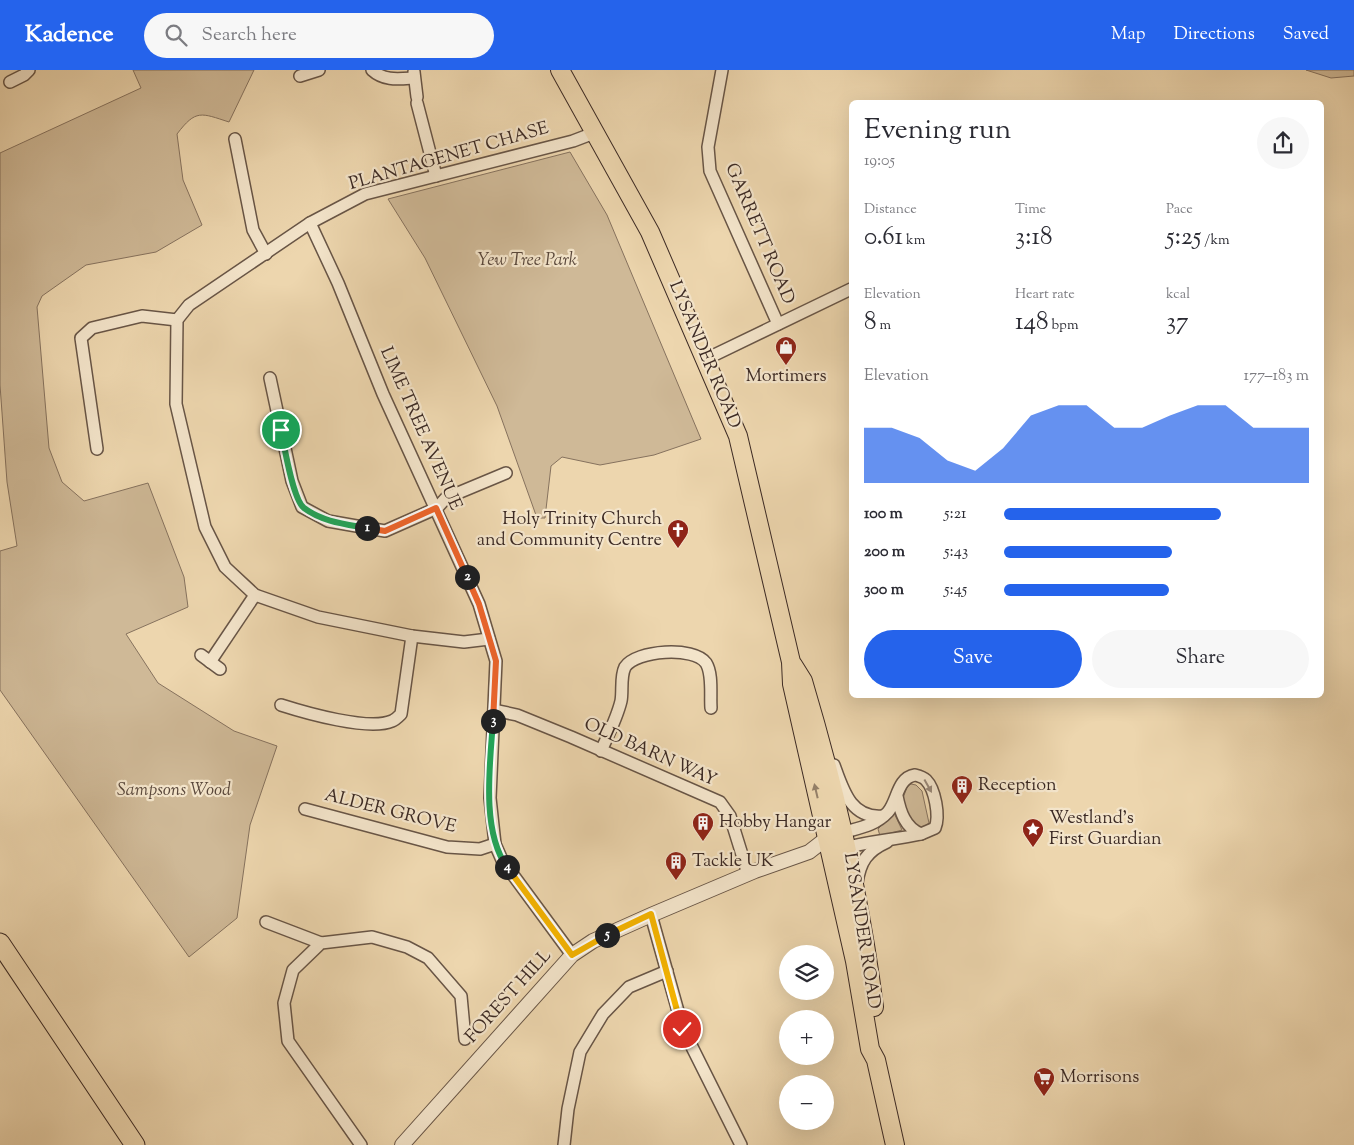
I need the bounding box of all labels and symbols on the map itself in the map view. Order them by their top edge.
street label: PLANTAGENET CHASE [346,116,552,198]
street label: GARRETT ROAD [718,159,800,309]
park label: Yew Tree Park [477,248,577,274]
street label: LYSANDER ROAD [661,277,747,433]
shop icon: Mortimers [774,335,798,366]
street label: LIME TREE AVENUE [372,343,468,515]
place label: Mortimers [745,364,827,390]
pin [260,409,302,451]
place label: Holy Trinity Church and Community Centre [477,507,662,554]
pin: 1 [354,516,380,540]
church icon: Holy Trinity Church and Community Centre [666,518,690,549]
pin: 2 [454,564,480,590]
pin: 3 [480,708,506,734]
street label: OLD BARN WAY [579,712,721,794]
place label: Reception [978,773,1057,799]
building icon: Reception [950,774,974,805]
park label: Sampsons Wood [117,778,231,804]
one-way arrow [924,780,933,793]
street label: ALDER GROVE [321,783,459,841]
one-way arrow [812,784,820,799]
place label: Westland's First Guardian [1049,806,1162,853]
place label: Hobby Hangar [719,810,832,836]
building icon: Hobby Hangar [691,811,715,842]
place icon: Westland's First Guardian [1021,817,1045,848]
place label: Tackle UK [692,849,774,875]
building icon: Tackle UK [664,850,688,881]
street label: LYSANDER ROAD [836,851,886,1011]
pin: 4 [494,854,520,880]
pin: 5 [594,922,620,948]
street label: FOREST HILL [460,944,558,1050]
pin [661,1008,703,1050]
place label: Morrisons [1060,1065,1139,1091]
supermarket icon: Morrisons [1032,1066,1056,1097]

